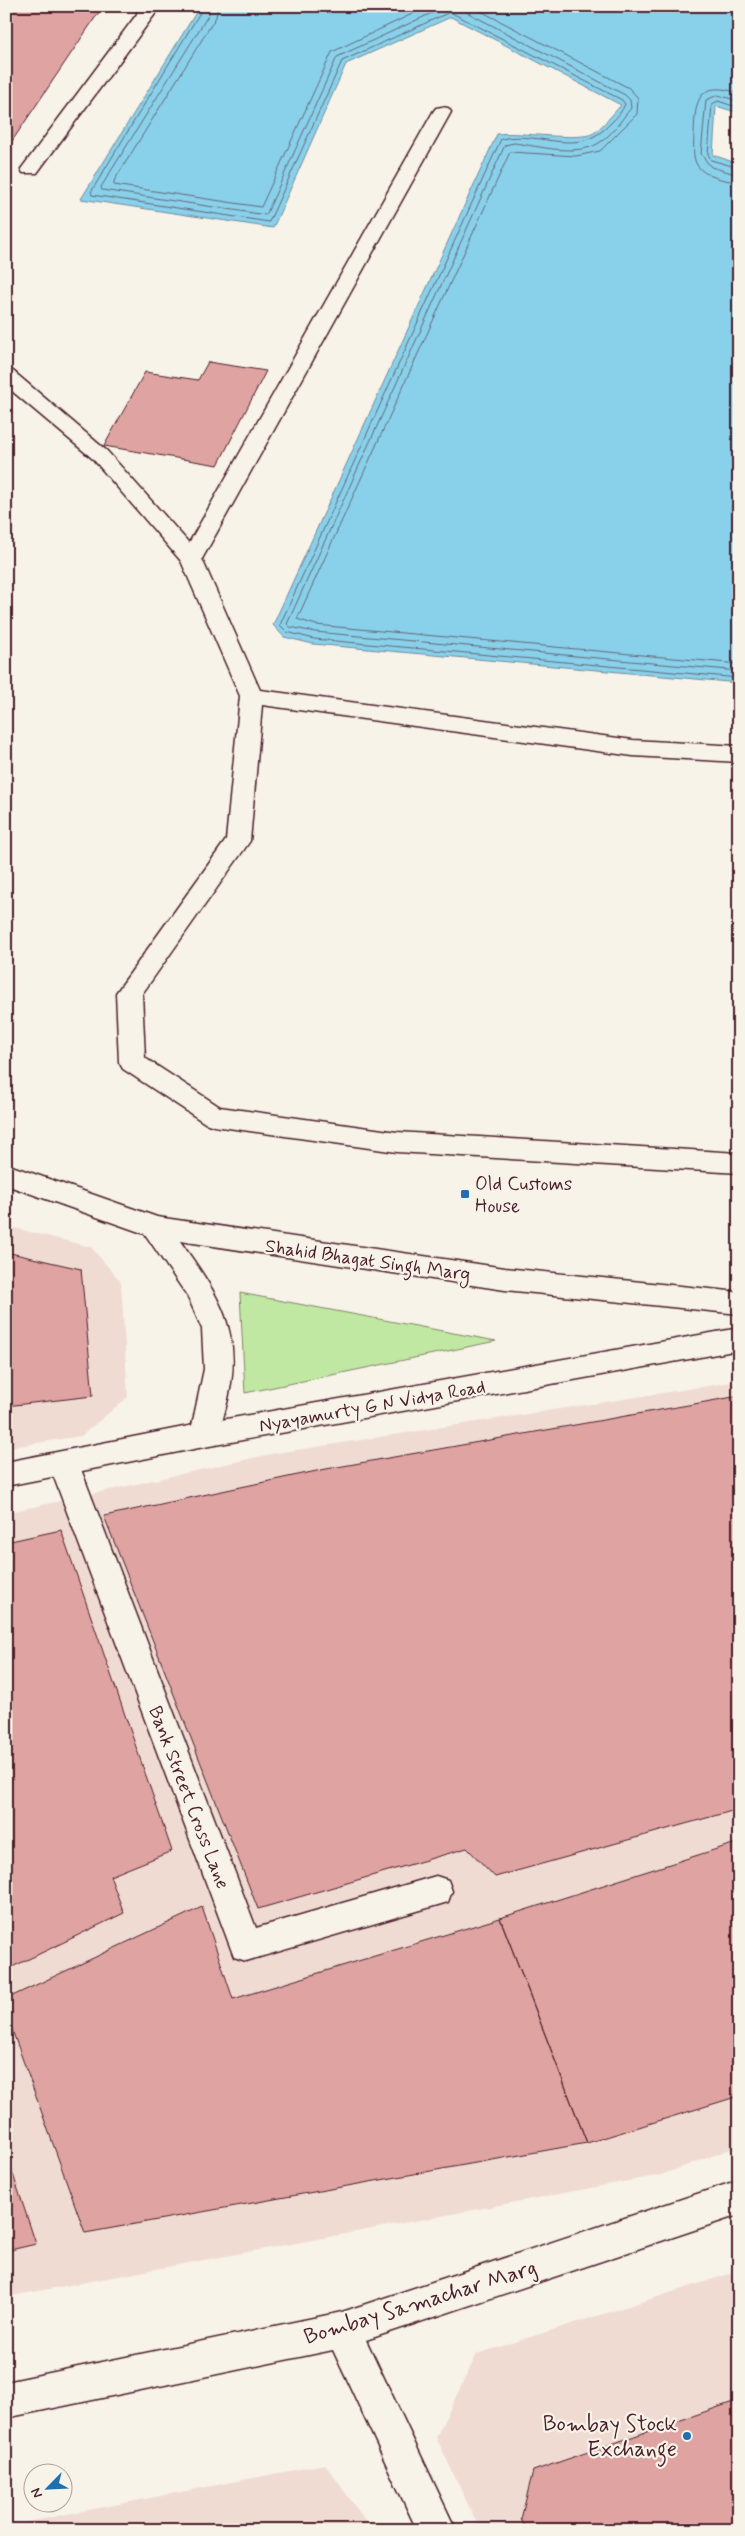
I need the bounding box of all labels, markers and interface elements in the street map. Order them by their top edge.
place label: Old Customs House [475,1172,572,1219]
marker: Old Customs House [459,1188,471,1200]
street label: Shahid Bhagat Singh Marg [263,1234,472,1290]
street label: Nyayamurty G N Vidya Road [257,1374,488,1440]
street label: Bank Street Cross Lane [142,1702,235,1893]
street label: Bombay Samachar Marg [301,2254,541,2353]
place label: Bombay Stock Exchange [543,2411,677,2467]
marker: Bombay Stock Exchange [681,2430,693,2442]
north arrow [22,2464,72,2514]
text: N [27,2485,47,2501]

